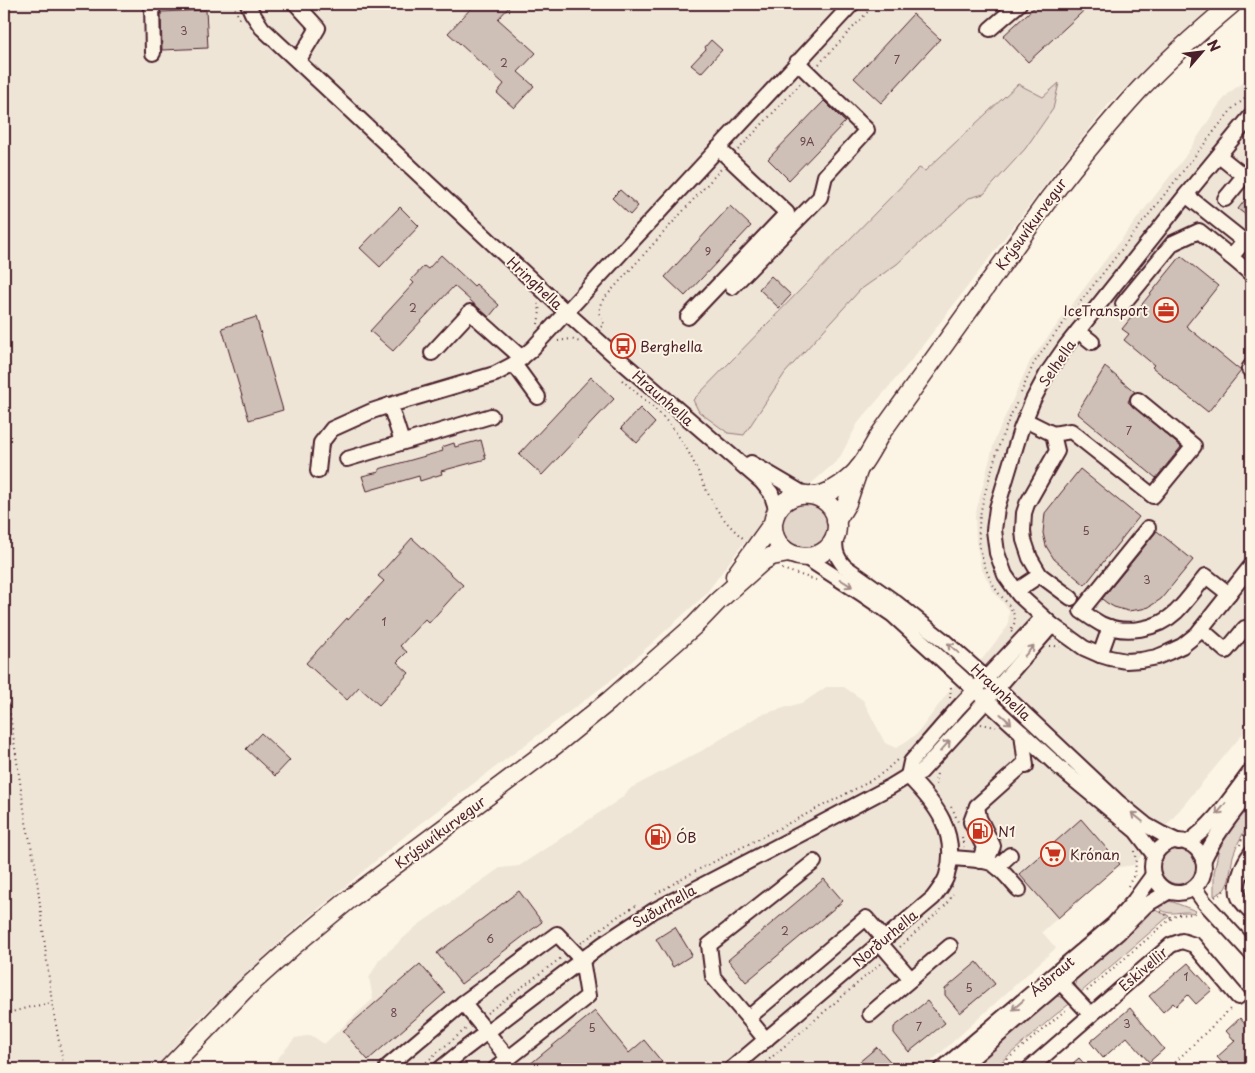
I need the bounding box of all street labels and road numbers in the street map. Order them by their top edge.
street label: Krýsuvíkurvegur [990,173,1072,274]
street label: Hringhella [502,252,568,315]
street label: Selhella [1034,335,1081,391]
street label: Hraunhella [628,365,699,431]
street label: Hraunhella [966,659,1036,726]
street label: Krýsuvíkurvegur [390,790,490,873]
street label: Suðurhella [628,879,700,933]
street label: Norðurhella [848,905,922,971]
street label: Eskivellir [1114,941,1173,996]
street label: Ásbraut [1025,951,1079,1001]

